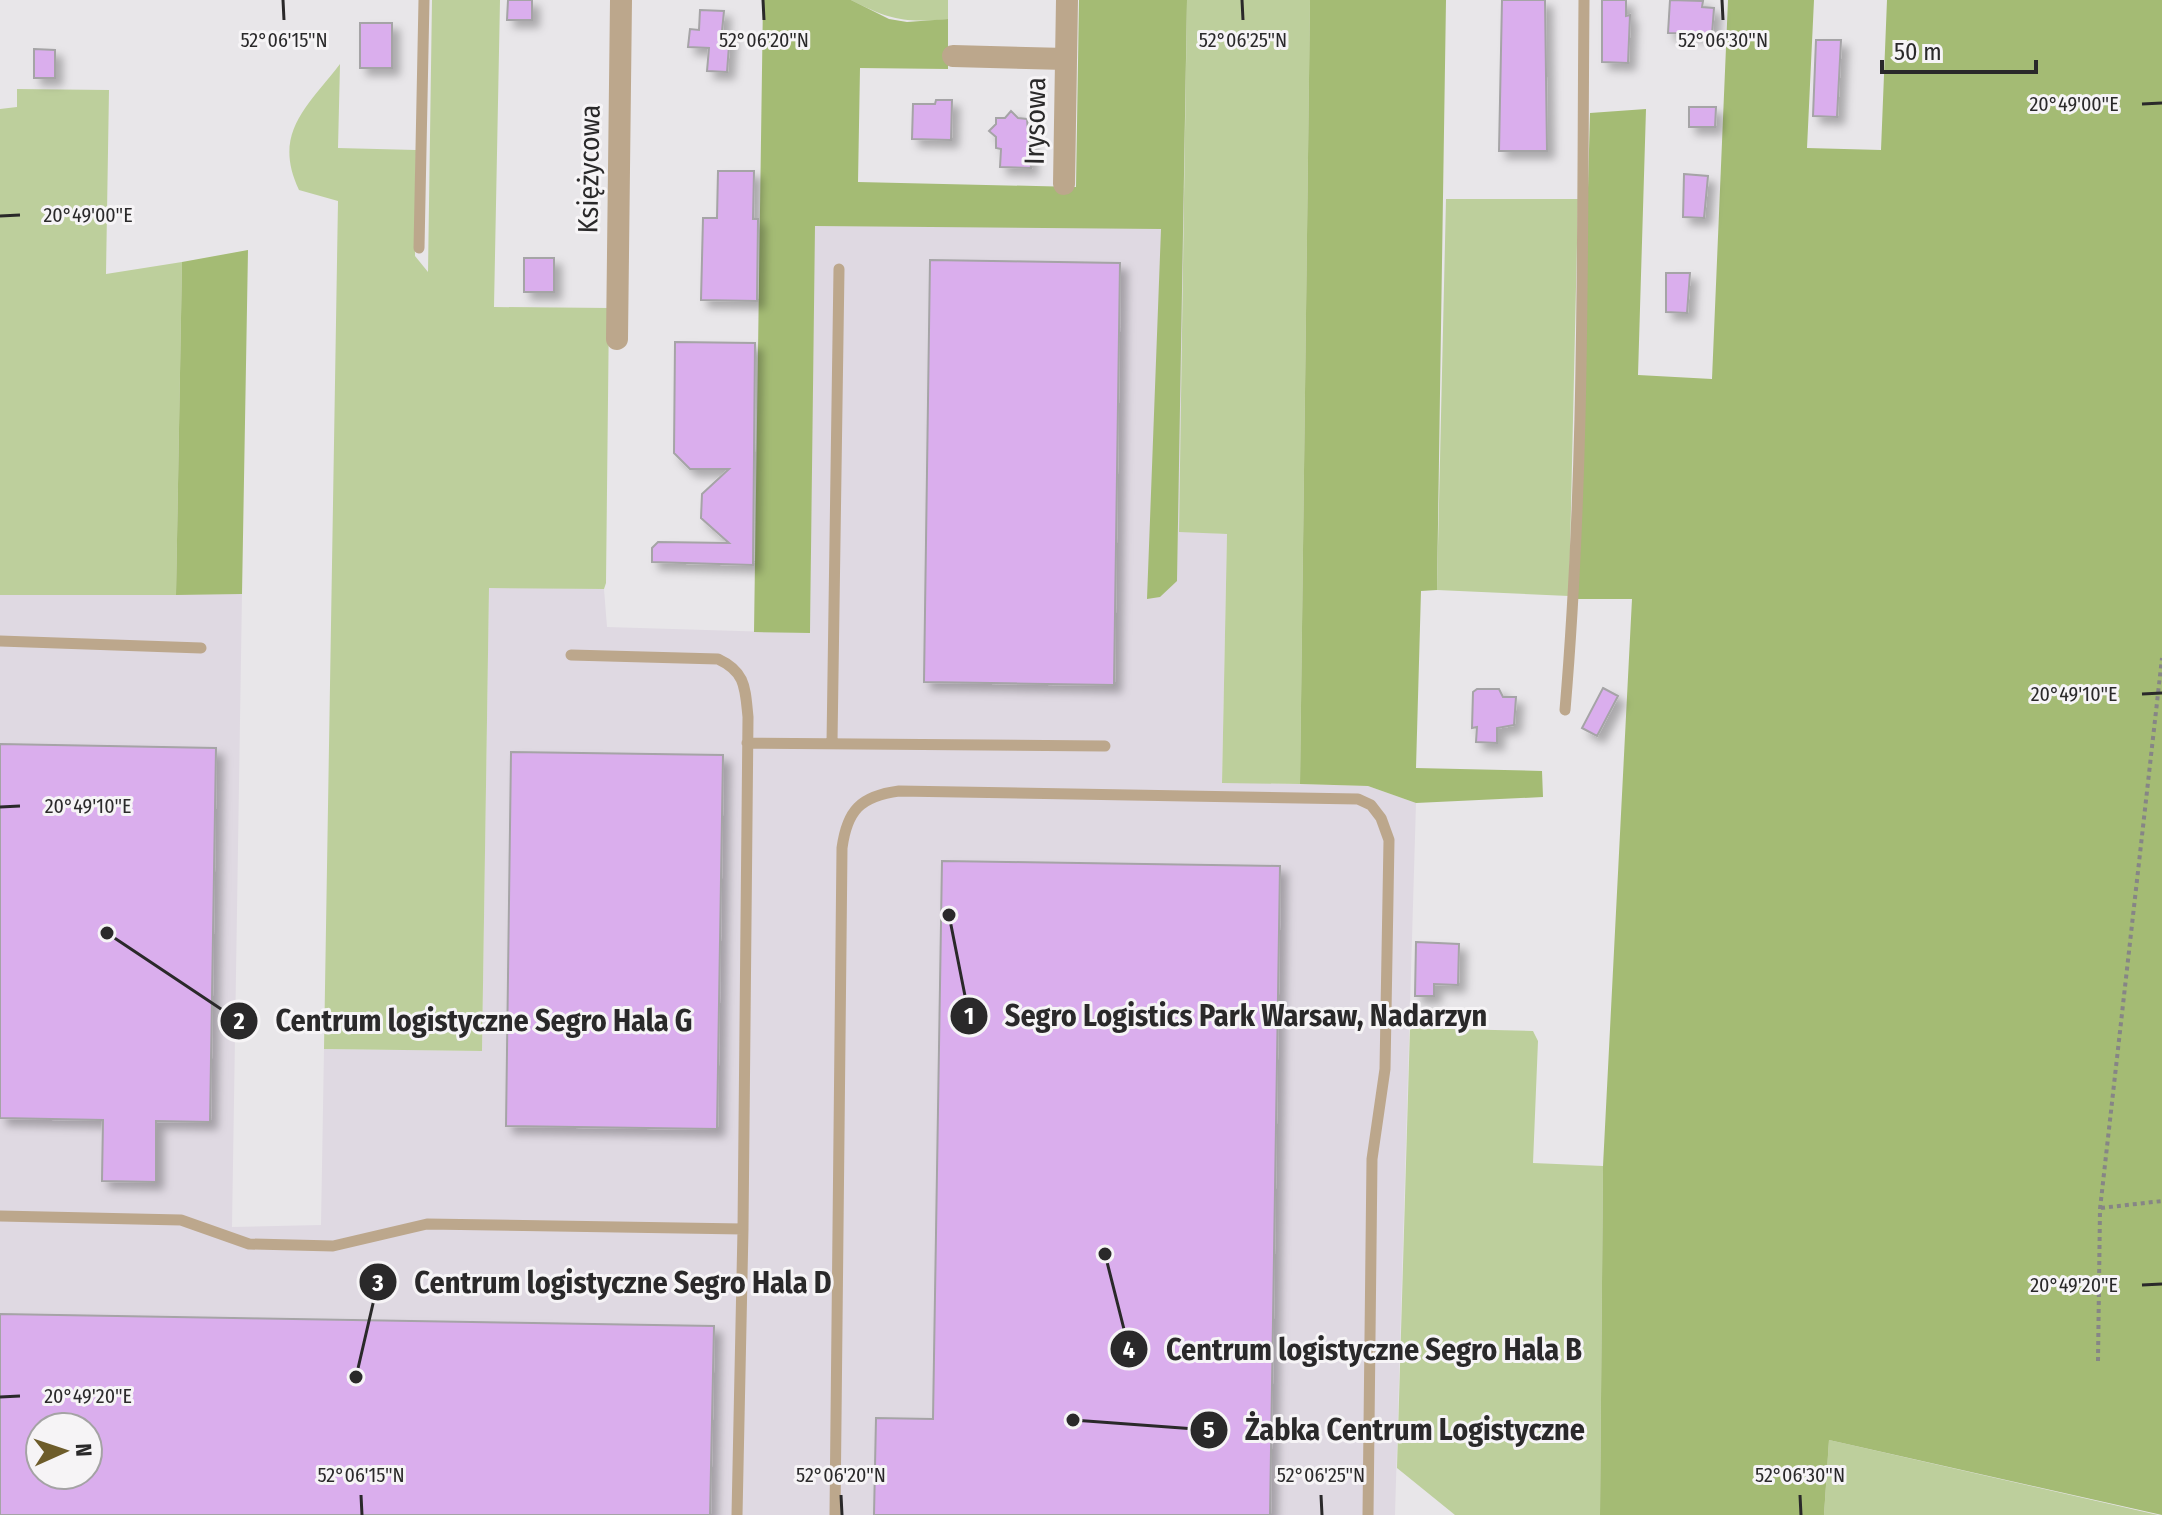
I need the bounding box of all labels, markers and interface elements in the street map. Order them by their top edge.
scale bar [1882,24,2036,74]
text: 52°06'15"N [240,28,328,52]
text: 52°06'20"N [719,28,809,52]
text: 52°06'25"N [1199,28,1287,52]
text: 52°06'30"N [1678,28,1768,52]
text: 50 m [1894,38,1942,66]
street label: Irysowa [1018,77,1052,165]
text: 20°49'00"E [2029,92,2119,116]
street label: Księżycowa [571,104,607,234]
text: 20°49'00"E [43,203,133,227]
text: 20°49'10"E [2031,682,2117,706]
text: 20°49'10"E [45,794,131,818]
callout: Segro Logistics Park Warsaw, Nadarzyn [949,989,1504,1043]
callout: Centrum logistyczne Segro Hala G [219,994,709,1048]
text: Segro Logistics Park Warsaw, Nadarzyn [1005,998,1487,1034]
text: 1 [964,1002,974,1030]
text: Centrum logistyczne Segro Hala G [275,1003,693,1039]
text: 2 [232,1007,245,1035]
callout: Centrum logistyczne Segro Hala D [358,1255,847,1309]
text: Centrum logistyczne Segro Hala D [414,1265,832,1301]
text: 3 [371,1269,384,1297]
text: 20°49'20"E [2030,1273,2118,1297]
callout: Centrum logistyczne Segro Hala B [1109,1322,1598,1376]
text: Centrum logistyczne Segro Hala B [1166,1332,1582,1368]
text: 4 [1123,1336,1135,1364]
text: 20°49'20"E [44,1384,132,1408]
callout: Żabka Centrum Logistyczne [1189,1403,1601,1457]
north arrow [24,1411,104,1491]
text: Żabka Centrum Logistyczne [1245,1411,1585,1448]
text: 5 [1203,1416,1215,1444]
text: N [70,1443,97,1457]
text: 52°06'15"N [317,1463,405,1487]
text: 52°06'20"N [796,1463,886,1487]
text: 52°06'25"N [1277,1463,1365,1487]
text: 52°06'30"N [1755,1463,1845,1487]

